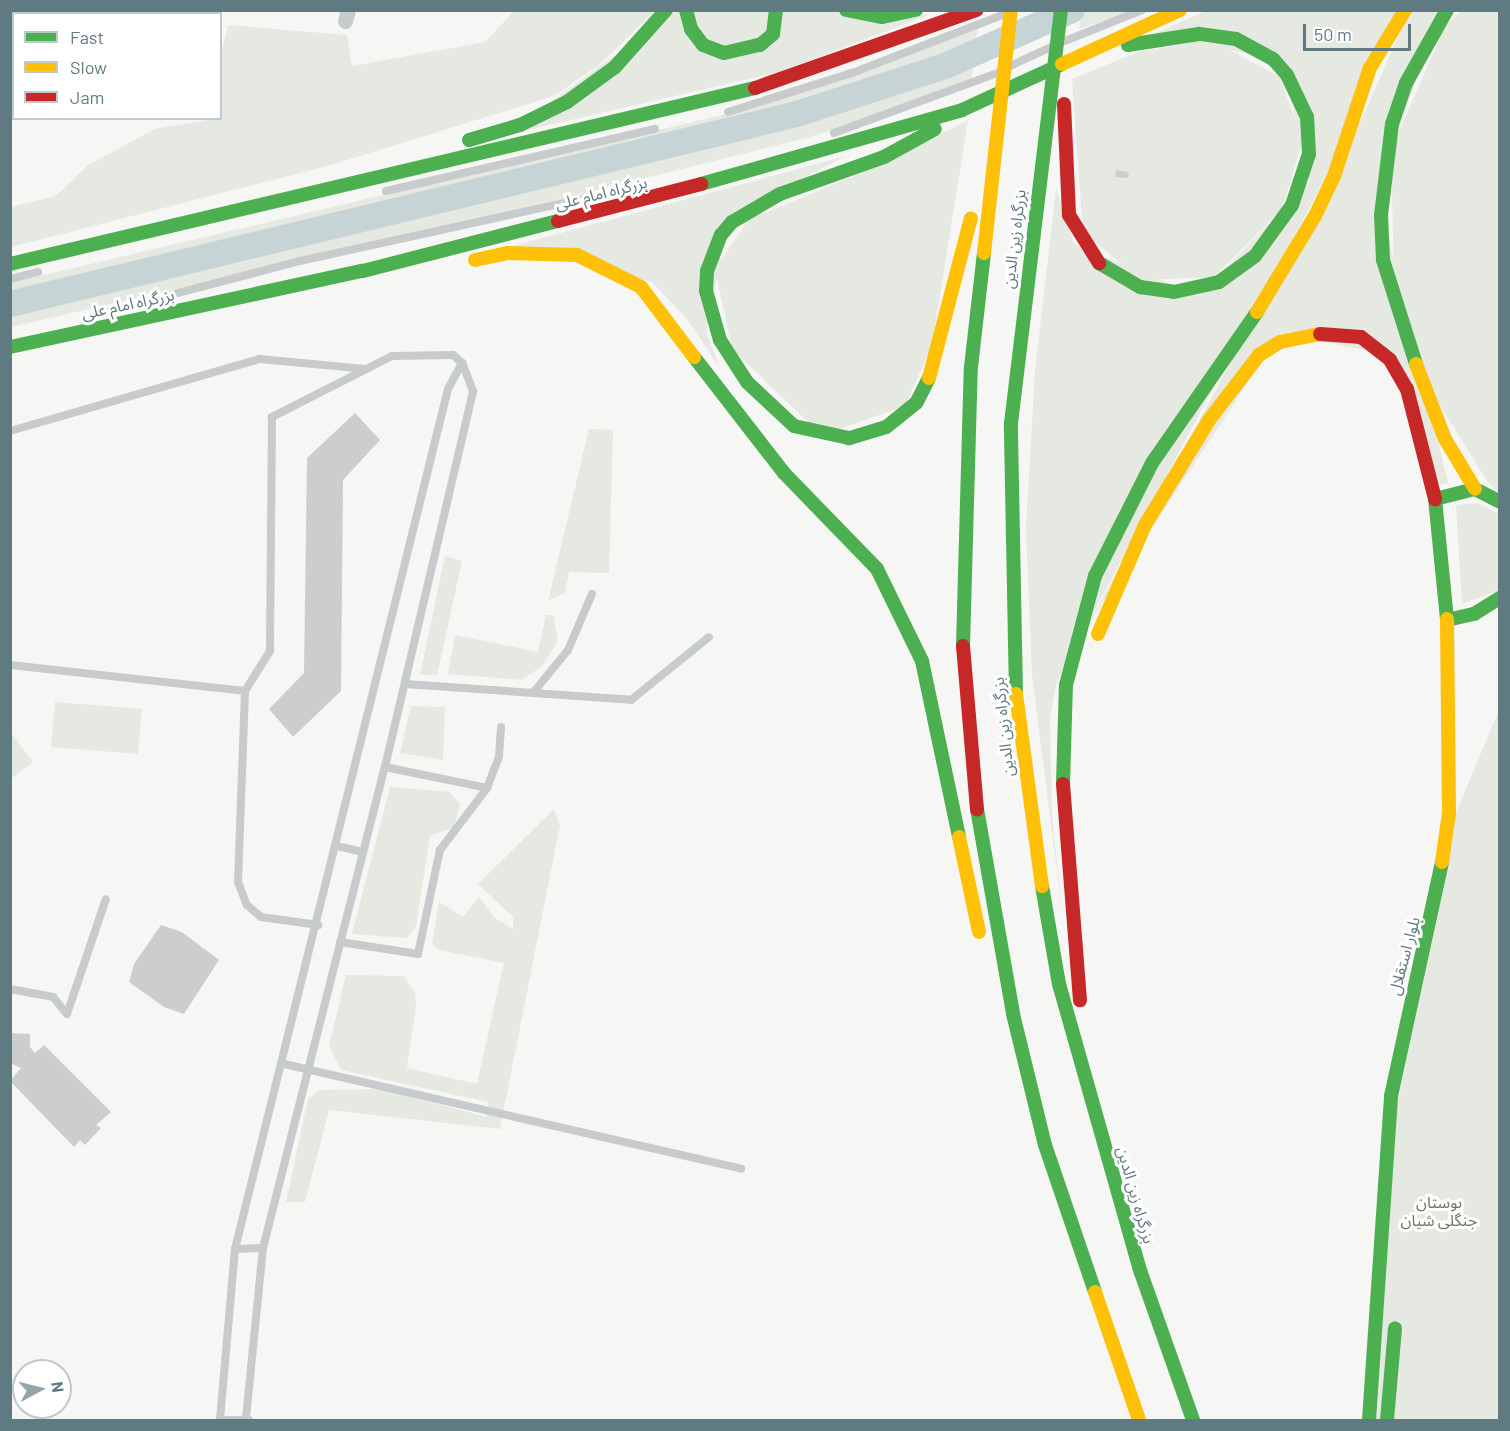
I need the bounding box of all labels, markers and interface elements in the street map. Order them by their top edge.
legend [12,12,222,120]
scale bar [1306,12,1414,50]
text: 50 m [1314,23,1352,45]
text: Fast [70,26,104,48]
text: Slow [70,56,107,78]
text: Jam [70,86,104,108]
street label: بزرگراه امام علی [553,172,649,214]
street label: بزرگراه زین الدین [998,188,1030,290]
street label: بزرگراه امام علی [80,285,176,323]
street label: بزرگراه زین الدین [988,676,1018,778]
street label: بلوار استقلال [1384,915,1424,997]
street label: بزرگراه زین الدین [1113,1144,1159,1246]
park label: بوستان جنگلی شیان [1401,1192,1477,1230]
north arrow [12,1359,72,1419]
text: N [48,1381,68,1393]

